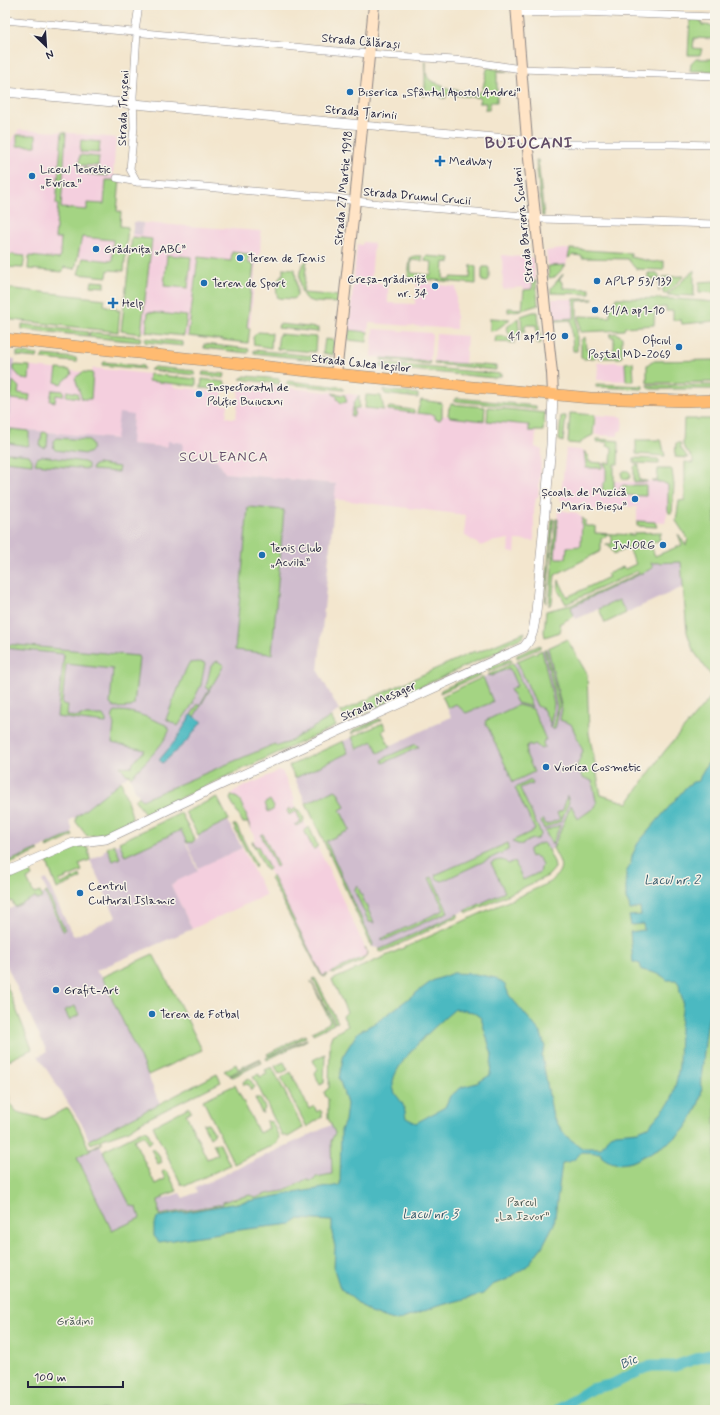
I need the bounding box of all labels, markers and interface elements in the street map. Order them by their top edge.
north arrow [26,26,66,66]
street label: Strada Călărași [321,31,401,53]
text: N [44,46,56,62]
street label: Strada Trușeni [115,70,133,146]
place label: Biserica „Sfântul Apostol Andrei” [358,85,521,101]
marker: Biserica „Sfântul Apostol Andrei” [345,87,355,97]
street label: Strada Țarinii [324,102,398,124]
street label: Strada 27 Martie 1918 [331,130,357,246]
district label: BUIUCANI [485,133,573,154]
place label: MedWay [449,154,492,170]
marker: MedWay [434,155,446,167]
place label: Liceul Teoretic „Evrica” [40,162,111,192]
street label: Strada Bariera Sculeni [510,166,538,283]
marker: Liceul Teoretic „Evrica” [27,171,37,181]
street label: Strada Drumul Crucii [362,184,472,210]
place label: Grădinița „ABC” [104,242,186,258]
marker: Grădinița „ABC” [91,244,101,254]
place label: Teren de Tenis [248,251,326,267]
marker: Teren de Tenis [235,253,245,263]
place label: Creșa-grădiniță nr. 34 [347,272,427,302]
place label: APLP 53/139 [605,274,672,290]
place label: Teren de Sport [212,276,286,292]
marker: APLP 53/139 [592,276,602,286]
marker: Teren de Sport [199,278,209,288]
marker: Creșa-grădiniță nr. 34 [430,281,440,291]
place label: Help [122,296,143,312]
marker: Help [107,297,119,309]
place label: 41/A ap1-10 [603,303,665,319]
marker: 41/A ap1-10 [590,305,600,315]
place label: 41 ap1-10 [508,329,557,345]
marker: 41 ap1-10 [560,331,570,341]
place label: Oficiul Poștal MD-2069 [588,333,671,363]
marker: Oficiul Poștal MD-2069 [674,342,684,352]
street label: Strada Calea Ieșilor [311,351,411,377]
place label: Inspectoratul de Poliție Buiucani [207,380,289,410]
marker: Inspectoratul de Poliție Buiucani [194,389,204,399]
district label: SCULEANCA [179,448,269,466]
place label: Școala de Muzică „Maria Bieșu” [541,485,627,515]
marker: Școala de Muzică „Maria Bieșu” [630,494,640,504]
place label: JW.ORG [613,538,655,554]
marker: JW.ORG [658,540,668,550]
place label: Tenis Club „Acvila” [270,541,322,571]
marker: Tenis Club „Acvila” [257,550,267,560]
street label: Strada Mesager [338,678,419,726]
place label: Viorica Cosmetic [554,760,641,776]
marker: Viorica Cosmetic [541,762,551,772]
water label: Lacul nr. 2 [644,872,702,889]
place label: Centrul Cultural Islamic [88,879,175,909]
marker: Centrul Cultural Islamic [75,888,85,898]
place label: Grafit-Art [64,983,119,999]
marker: Grafit-Art [51,985,61,995]
place label: Teren de Fotbal [160,1007,240,1023]
marker: Teren de Fotbal [147,1009,157,1019]
park label: Parcul „La Izvor” [494,1195,550,1225]
water label: Lacul nr. 3 [402,1206,460,1223]
park label: Grădini [57,1314,93,1330]
water label: Bîc [617,1351,641,1374]
scale bar [28,1363,123,1389]
text: 100 m [34,1370,66,1386]

